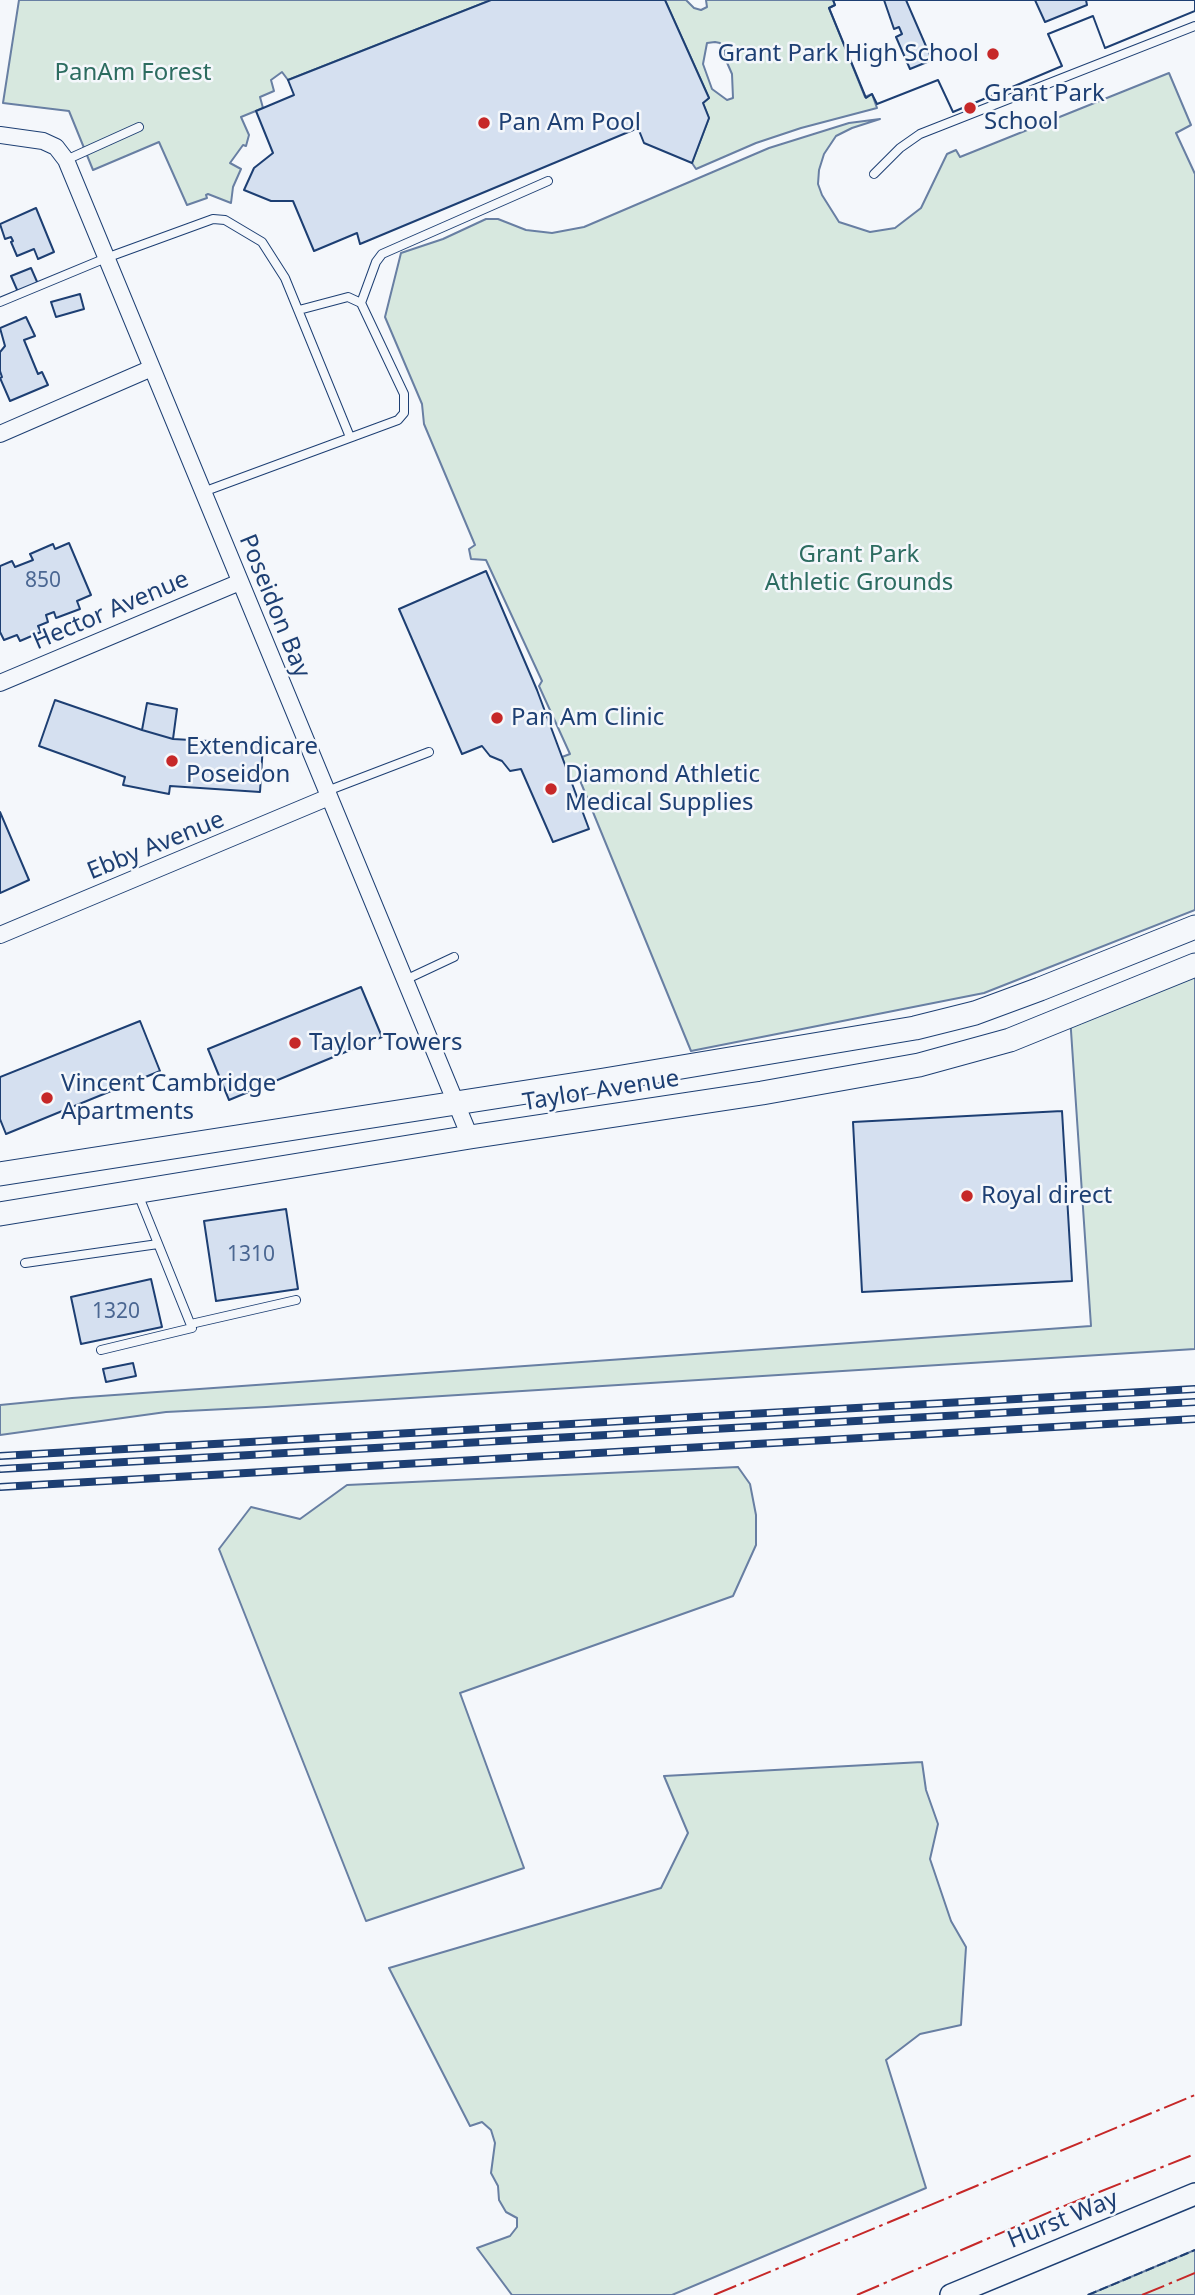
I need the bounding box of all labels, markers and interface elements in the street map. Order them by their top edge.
place label: Grant Park High School [717,40,979,68]
marker: Grant Park High School [985,46,1001,62]
park label: PanAm Forest [55,59,211,87]
place label: Grant Park School [984,80,1105,136]
marker: Grant Park School [962,100,978,116]
place label: Pan Am Pool [498,109,641,137]
marker: Pan Am Pool [476,115,492,131]
street label: Poseidon Bay [232,530,316,682]
park label: Grant Park Athletic Grounds [765,541,953,597]
street label: Hector Avenue [29,565,193,657]
house number: 850 [25,568,61,594]
place label: Pan Am Clinic [511,704,664,732]
marker: Pan Am Clinic [489,710,505,726]
place label: Extendicare Poseidon [186,733,318,789]
marker: Extendicare Poseidon [164,753,180,769]
place label: Diamond Athletic Medical Supplies [565,761,760,817]
marker: Diamond Athletic Medical Supplies [543,781,559,797]
street label: Ebby Avenue [83,805,229,887]
place label: Taylor Towers [309,1029,463,1057]
marker: Taylor Towers [287,1035,303,1051]
street label: Taylor Avenue [521,1064,681,1118]
place label: Vincent Cambridge Apartments [61,1070,276,1126]
marker: Vincent Cambridge Apartments [39,1090,55,1106]
place label: Royal direct [981,1182,1112,1210]
marker: Royal direct [959,1188,975,1204]
house number: 1310 [227,1242,275,1268]
house number: 1320 [92,1299,140,1325]
street label: Hurst Way [1004,2185,1122,2255]

